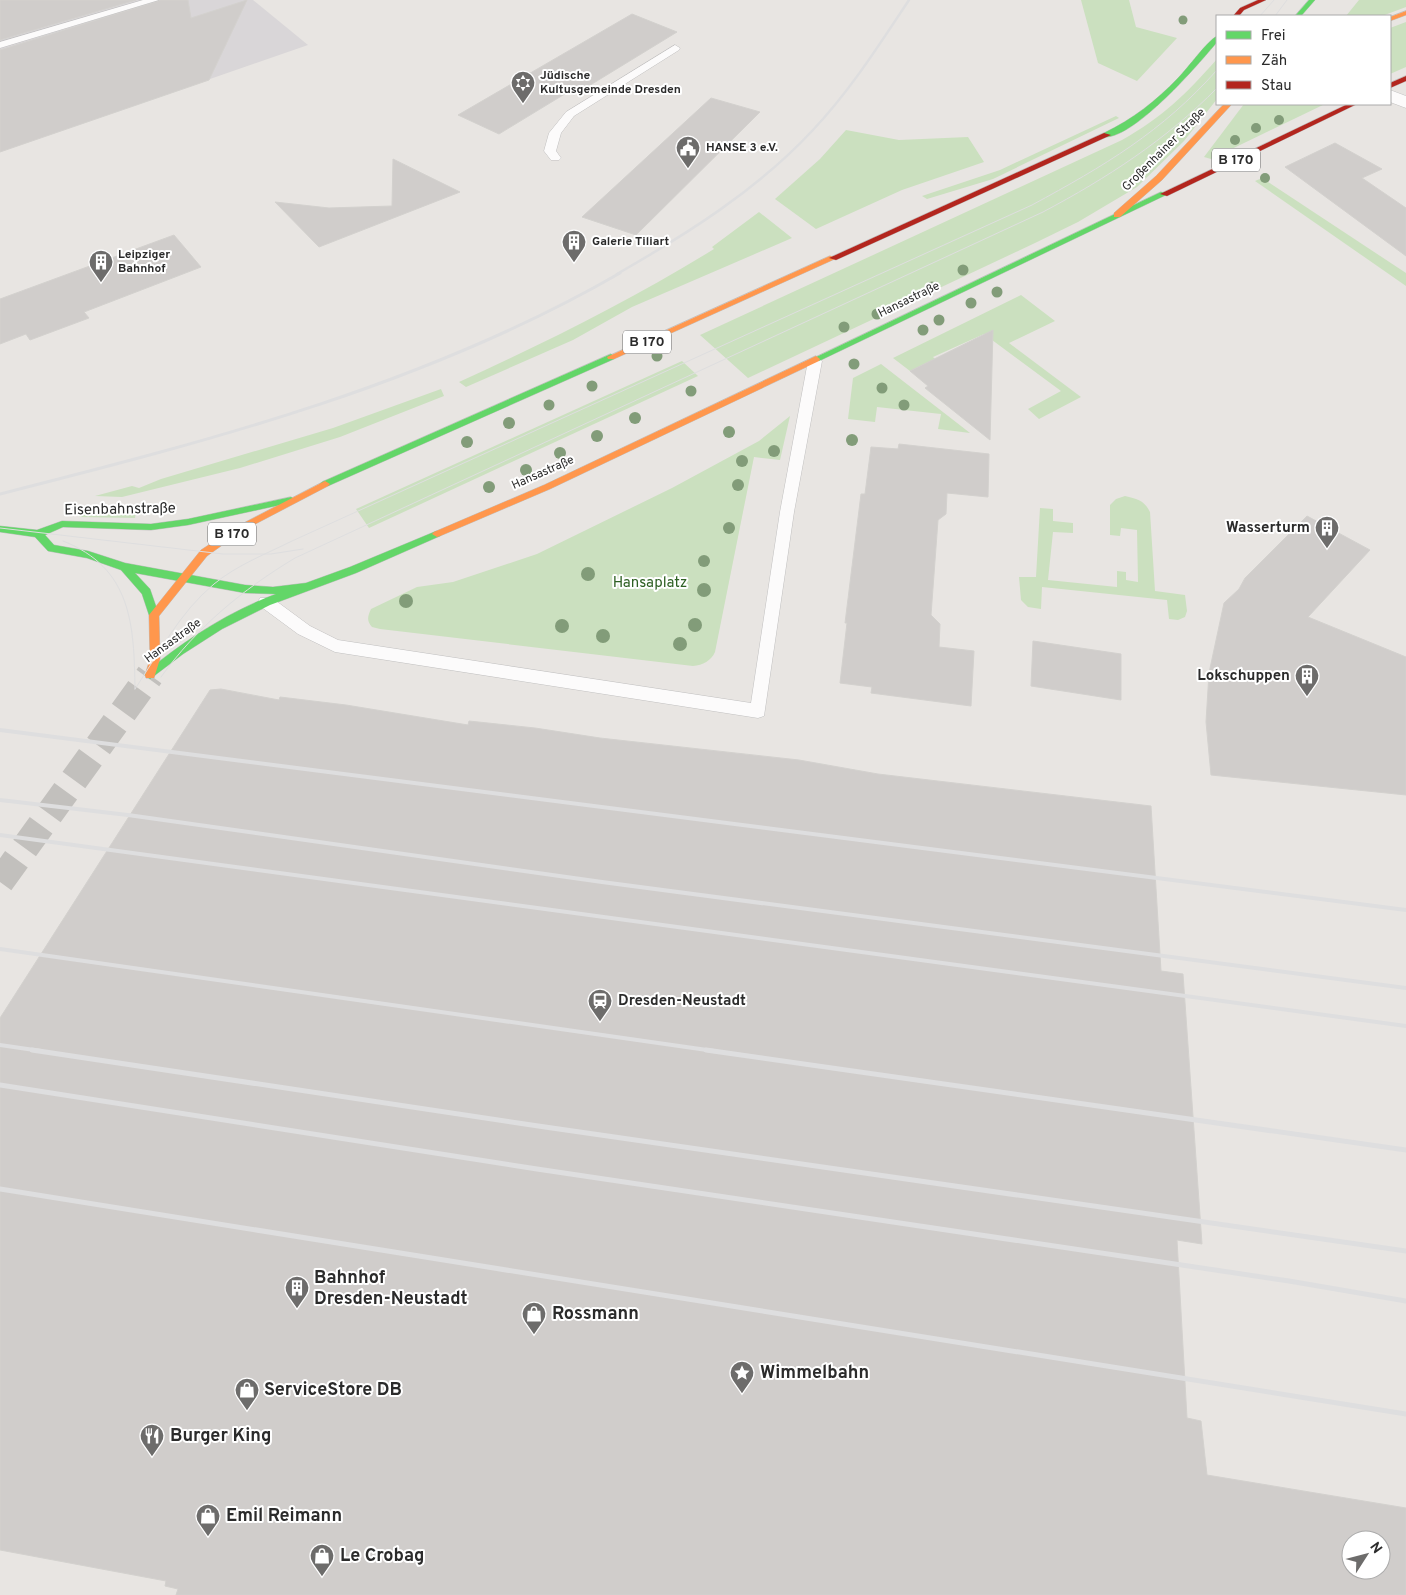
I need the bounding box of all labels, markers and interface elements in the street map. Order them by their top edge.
legend [1216,15,1391,105]
text: Frei [1261,27,1286,46]
text: Zäh [1261,52,1287,71]
place label: Jüdische Kultusgemeinde Dresden [540,68,681,98]
synagogue icon: Jüdische Kultusgemeinde Dresden [510,70,536,104]
text: Stau [1261,77,1292,96]
street label: Großenhainer Straße [1119,105,1209,195]
public building icon: HANSE 3 e.V. [675,135,701,169]
place label: HANSE 3 e.V. [706,140,778,156]
road number: B 170 [1212,148,1260,172]
building icon: Galerie Tiliart [561,229,587,263]
place label: Galerie Tiliart [592,234,669,250]
place label: Leipziger Bahnhof [118,247,170,277]
building icon: Leipziger Bahnhof [88,249,114,283]
street label: Hansastraße [876,278,942,322]
road number: B 170 [623,331,671,354]
street label: Hansastraße [509,452,577,494]
street label: Eisenbahnstraße [64,500,176,520]
building icon: Wasserturm [1314,515,1340,549]
place label: Wasserturm [1226,519,1310,538]
road number: B 170 [208,522,256,546]
park label: Hansaplatz [613,574,687,593]
street label: Hansastraße [141,615,205,667]
building icon: Lokschuppen [1294,663,1320,697]
place label: Lokschuppen [1197,667,1290,686]
station icon: Dresden-Neustadt [587,988,613,1022]
place label: Dresden-Neustadt [618,992,746,1011]
place label: Bahnhof Dresden-Neustadt [314,1267,468,1311]
building icon: Bahnhof Dresden-Neustadt [284,1275,310,1309]
shop icon: Rossmann [521,1301,547,1335]
place label: Rossmann [552,1303,639,1326]
place icon: Wimmelbahn [729,1360,755,1394]
place label: Wimmelbahn [760,1362,869,1385]
shop icon: ServiceStore DB [234,1377,260,1411]
place label: ServiceStore DB [264,1379,402,1402]
restaurant icon: Burger King [139,1423,165,1457]
place label: Burger King [170,1425,271,1448]
shop icon: Emil Reimann [195,1503,221,1537]
place label: Emil Reimann [226,1505,342,1528]
north arrow [1341,1530,1391,1580]
text: N [1365,1539,1385,1557]
shop icon: Le Crobag [309,1543,335,1577]
place label: Le Crobag [340,1545,424,1568]

